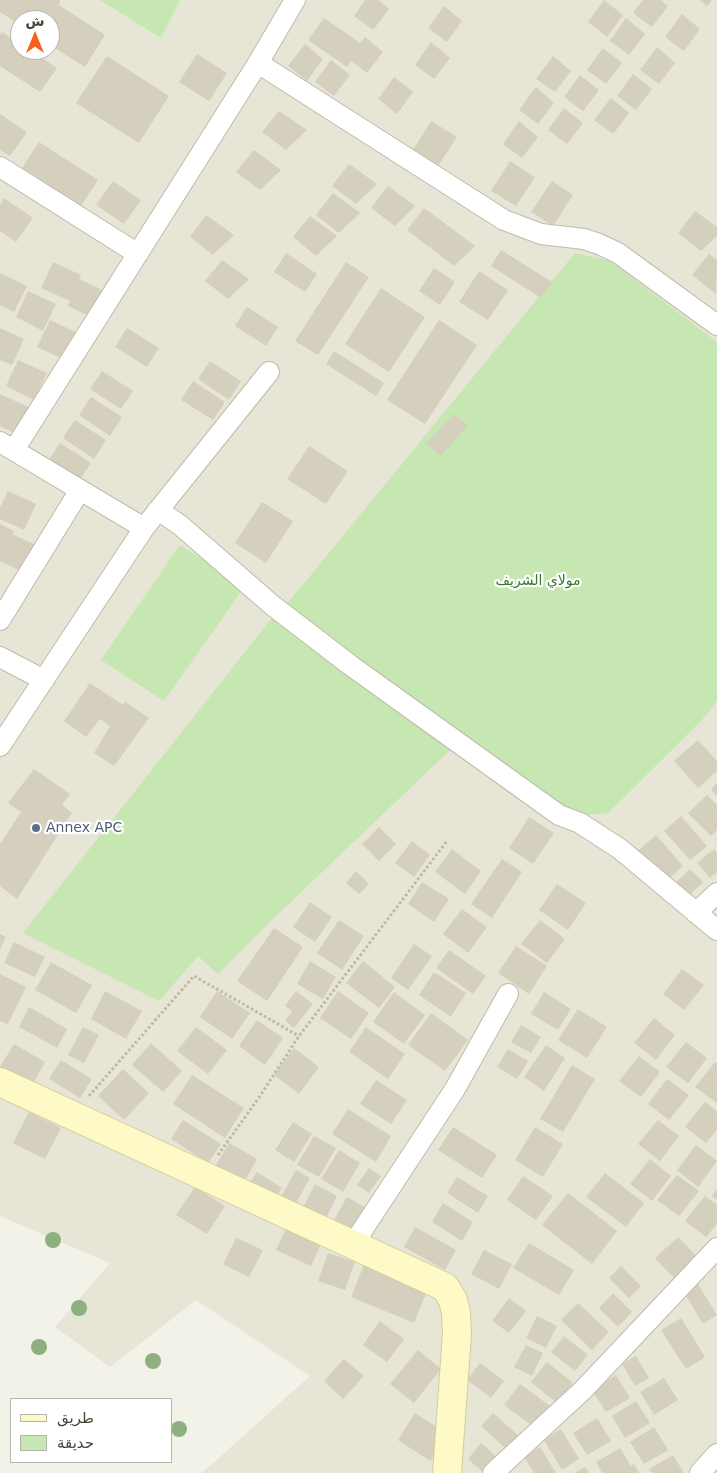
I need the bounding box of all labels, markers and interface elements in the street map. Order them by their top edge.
north arrow [10,10,60,60]
text: ش [25,13,45,29]
park label: مولاي الشريف [496,573,580,589]
place label: Annex APC [46,820,122,836]
marker: Annex APC [30,822,42,834]
legend [10,1398,172,1463]
text: طريق [57,1409,94,1427]
text: حديقة [57,1434,94,1452]

